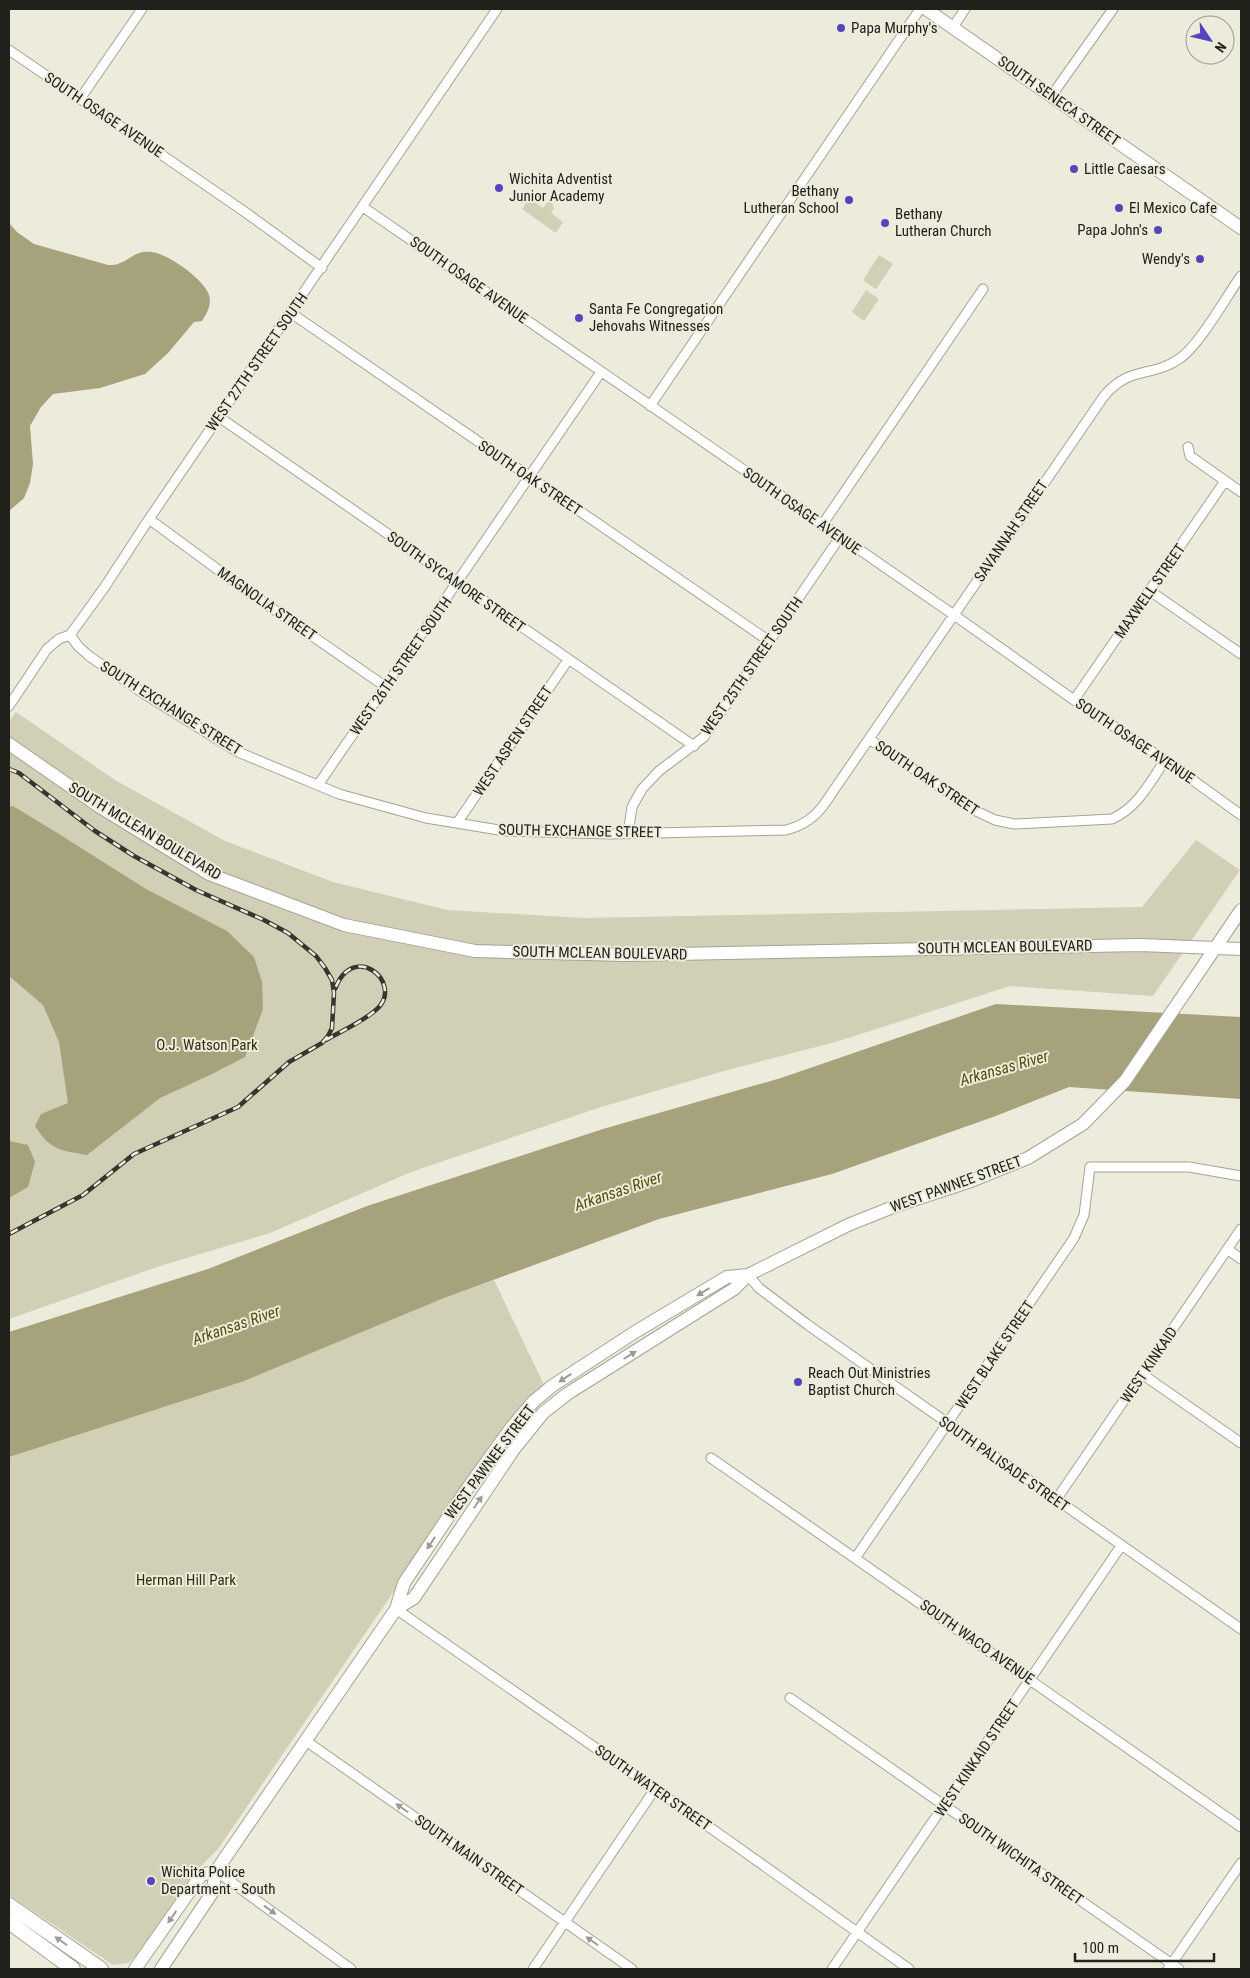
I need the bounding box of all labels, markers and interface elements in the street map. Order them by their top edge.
north arrow [1185,15,1235,65]
place label: Papa Murphy's [851,19,938,37]
marker: Papa Murphy's [835,22,847,34]
text: N [1212,39,1230,56]
street label: SOUTH SENECA STREET [995,52,1124,150]
street label: SOUTH OSAGE AVENUE [41,68,167,162]
place label: Little Caesars [1084,160,1166,178]
marker: Little Caesars [1068,163,1080,175]
place label: Wichita Adventist Junior Academy [509,170,612,205]
marker: Wichita Adventist Junior Academy [493,182,505,194]
place label: Bethany Lutheran School [744,182,839,217]
marker: Bethany Lutheran School [843,194,855,206]
place label: El Mexico Cafe [1129,199,1217,217]
marker: El Mexico Cafe [1113,202,1125,214]
place label: Bethany Lutheran Church [895,205,992,240]
marker: Bethany Lutheran Church [879,217,891,229]
place label: Papa John's [1077,221,1148,239]
marker: Papa John's [1152,224,1164,236]
street label: SOUTH OSAGE AVENUE [407,232,531,328]
place label: Wendy's [1142,250,1190,268]
marker: Wendy's [1194,253,1206,265]
street label: WEST 27TH STREET SOUTH [202,289,312,435]
place label: Santa Fe Congregation Jehovahs Witnesses [589,300,723,335]
marker: Santa Fe Congregation Jehovahs Witnesses [573,312,585,324]
street label: SOUTH OAK STREET [475,437,585,519]
street label: SOUTH OSAGE AVENUE [740,463,864,559]
street label: SAVANNAH STREET [970,477,1052,585]
street label: SOUTH SYCAMORE STREET [384,528,528,637]
street label: MAXWELL STREET [1111,540,1189,642]
street label: MAGNOLIA STREET [214,563,320,645]
street label: WEST 26TH STREET SOUTH [346,593,456,739]
street label: WEST 25TH STREET SOUTH [697,593,807,739]
street label: SOUTH EXCHANGE STREET [97,657,245,759]
street label: WEST ASPEN STREET [469,682,557,799]
street label: SOUTH OSAGE AVENUE [1072,694,1198,788]
street label: SOUTH OAK STREET [872,737,982,819]
street label: SOUTH MCLEAN BOULEVARD [65,778,225,884]
street label: SOUTH EXCHANGE STREET [498,821,662,841]
street label: SOUTH MCLEAN BOULEVARD [917,936,1093,958]
street label: SOUTH MCLEAN BOULEVARD [512,942,688,964]
park label: O.J. Watson Park [156,1036,258,1054]
water label: Arkansas River [957,1046,1052,1090]
street label: WEST PAWNEE STREET [888,1152,1024,1216]
water label: Arkansas River [571,1167,665,1215]
one-way arrow [697,1287,710,1296]
street label: WEST BLAKE STREET [952,1297,1038,1413]
water label: Arkansas River [189,1301,283,1349]
street label: WEST KINKAID [1117,1323,1181,1407]
one-way arrow [623,1350,636,1359]
place label: Reach Out Ministries Baptist Church [808,1364,931,1399]
one-way arrow [559,1373,572,1383]
marker: Reach Out Ministries Baptist Church [792,1376,804,1388]
street label: WEST PAWNEE STREET [441,1401,539,1523]
street label: SOUTH PALISADE STREET [935,1412,1073,1516]
one-way arrow [473,1496,483,1509]
one-way arrow [426,1537,436,1550]
park label: Herman Hill Park [136,1571,236,1589]
street label: SOUTH WACO AVENUE [916,1596,1038,1688]
street label: WEST KINKAID STREET [931,1696,1023,1820]
street label: SOUTH WATER STREET [591,1741,715,1835]
one-way arrow [396,1802,409,1813]
street label: SOUTH WICHITA STREET [955,1809,1087,1909]
street label: SOUTH MAIN STREET [411,1811,527,1899]
place label: Wichita Police Department - South [161,1863,275,1898]
marker: Wichita Police Department - South [145,1875,157,1887]
one-way arrow [263,1905,277,1915]
one-way arrow [167,1910,177,1924]
scale bar [1075,1930,1214,1962]
one-way arrow [54,1936,68,1946]
one-way arrow [585,1936,599,1946]
text: 100 m [1082,1939,1119,1957]

